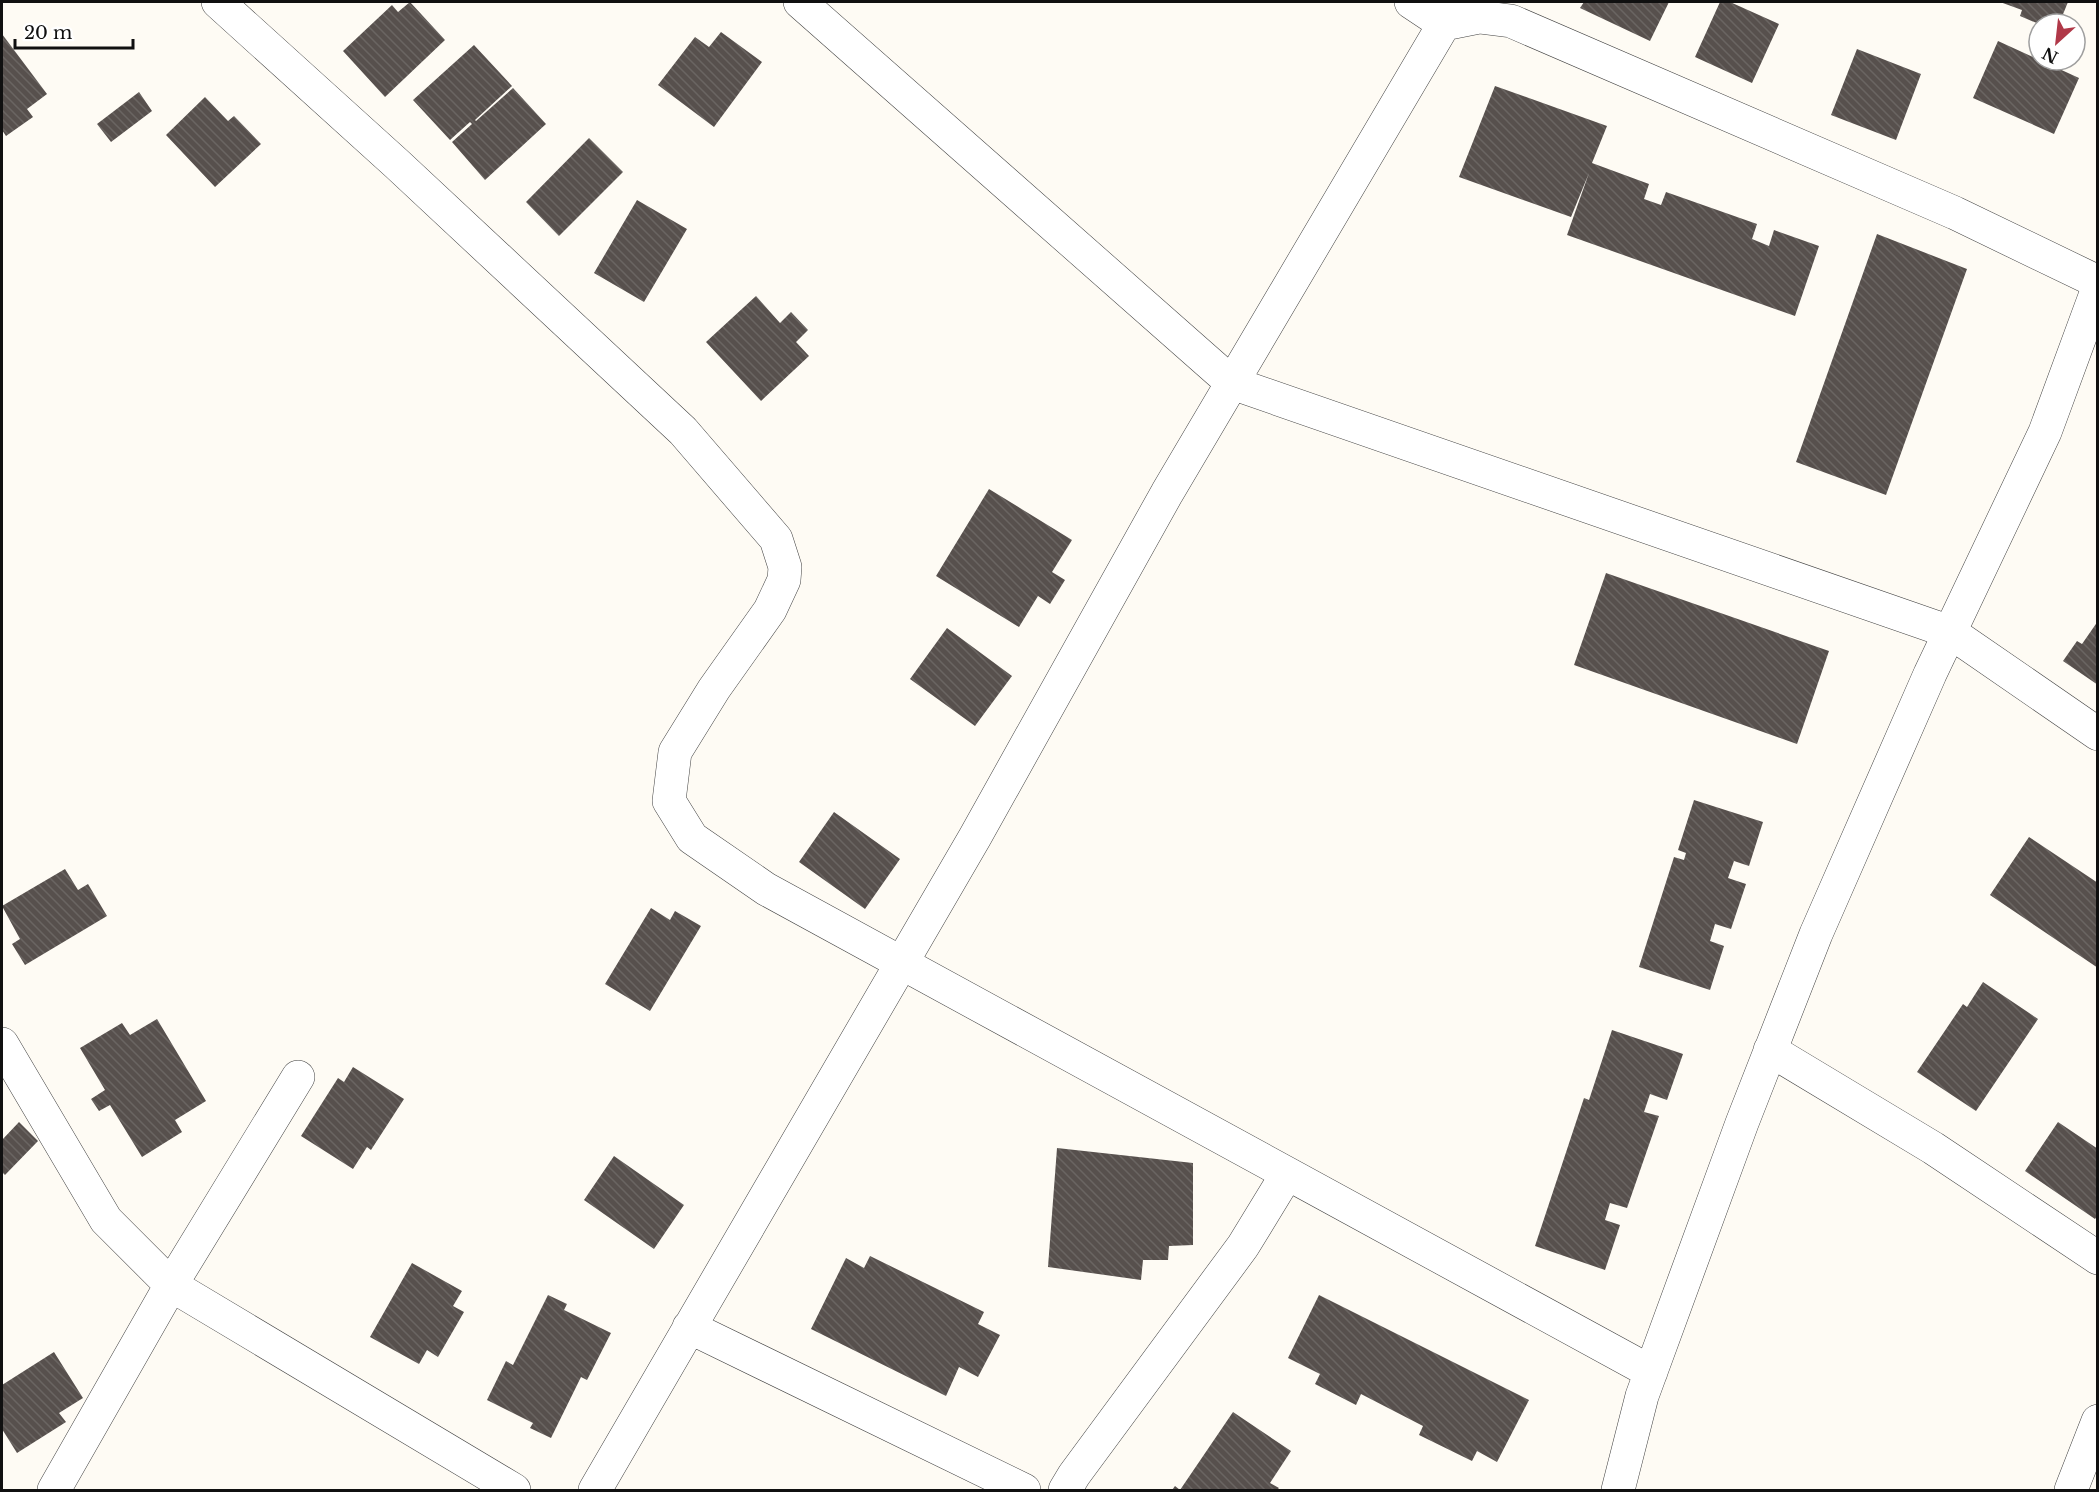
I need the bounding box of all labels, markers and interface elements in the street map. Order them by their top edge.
scale bar [15,12,134,50]
north arrow [2027,12,2087,72]
text: 20 m [24,22,72,44]
text: N [2039,43,2061,68]

